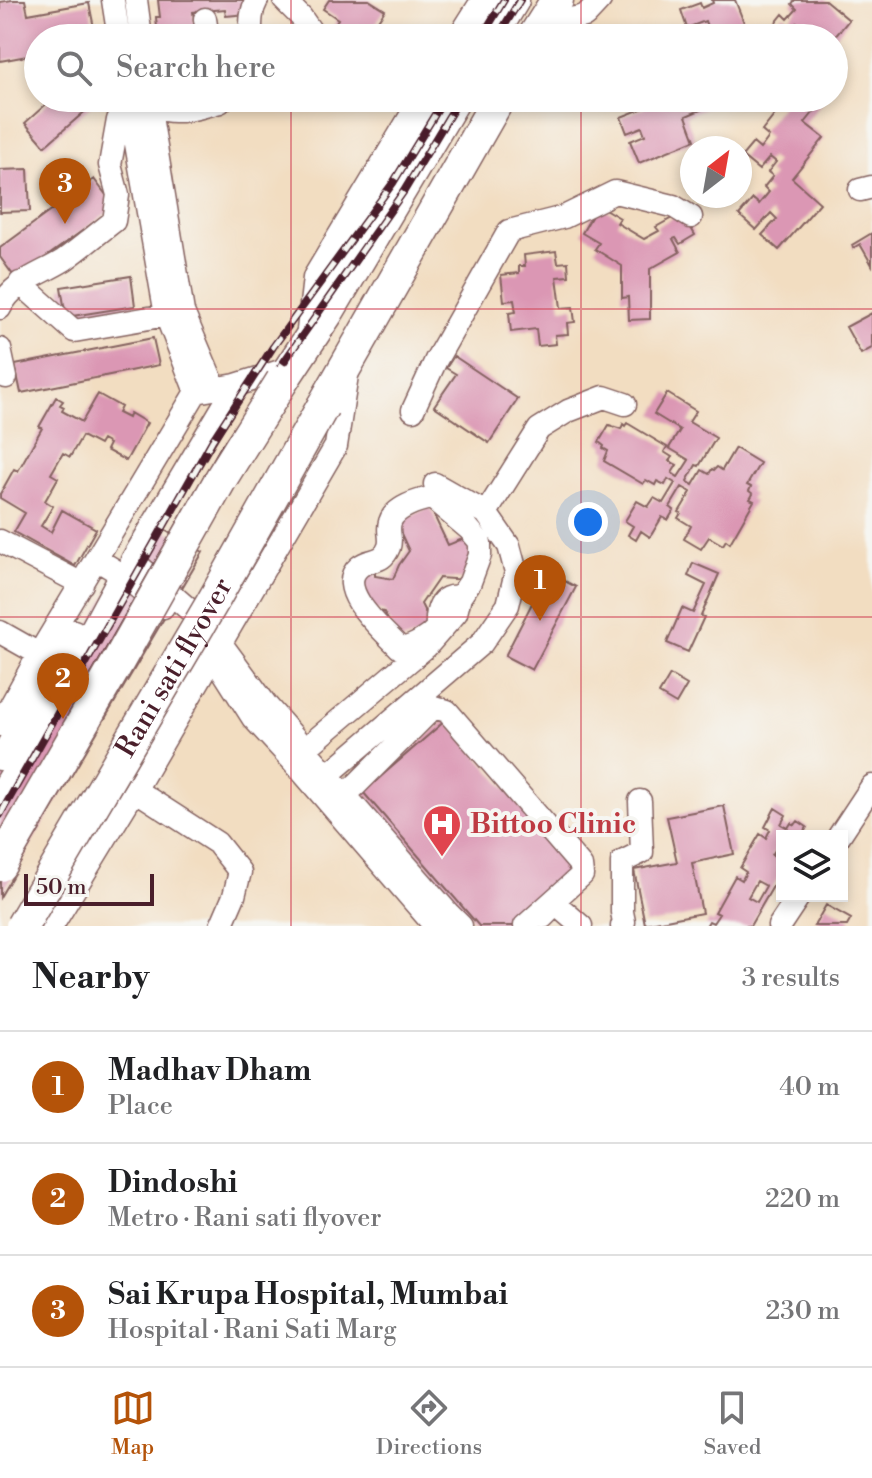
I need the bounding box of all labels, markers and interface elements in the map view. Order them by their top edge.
search box [24,24,848,112]
icon: search [52,46,96,90]
text: Search here [116,49,276,87]
north arrow [680,136,752,208]
pin: 3 [39,158,91,224]
your location [568,502,608,542]
pin: 1 [514,555,566,621]
street label: Rani sati flyover [108,571,240,763]
pin: 2 [37,653,89,719]
hospital icon: Bittoo Clinic [421,803,463,858]
place label: Bittoo Clinic [470,807,636,842]
map controls [776,830,848,902]
button: layers [776,830,848,902]
scale bar [24,870,154,906]
text: 50 m [36,874,87,901]
text: Nearby [32,957,150,999]
text: 3 results [742,962,840,994]
text: Madhav Dham [108,1052,311,1090]
text: 1 [52,1071,64,1103]
text: 40 m [779,1071,840,1103]
text: Place [108,1090,173,1122]
text: Dindoshi [108,1164,238,1202]
text: 2 [50,1183,66,1215]
text: 220 m [765,1183,840,1215]
text: Metro · Rani sati flyover [108,1202,382,1234]
text: Sai Krupa Hospital, Mumbai [108,1276,508,1314]
text: 3 [50,1295,66,1327]
text: 230 m [765,1295,840,1327]
text: Hospital · Rani Sati Marg [108,1314,397,1346]
tab: Map [111,1386,155,1461]
tab: Directions [376,1386,482,1461]
tab: Saved [704,1386,761,1461]

